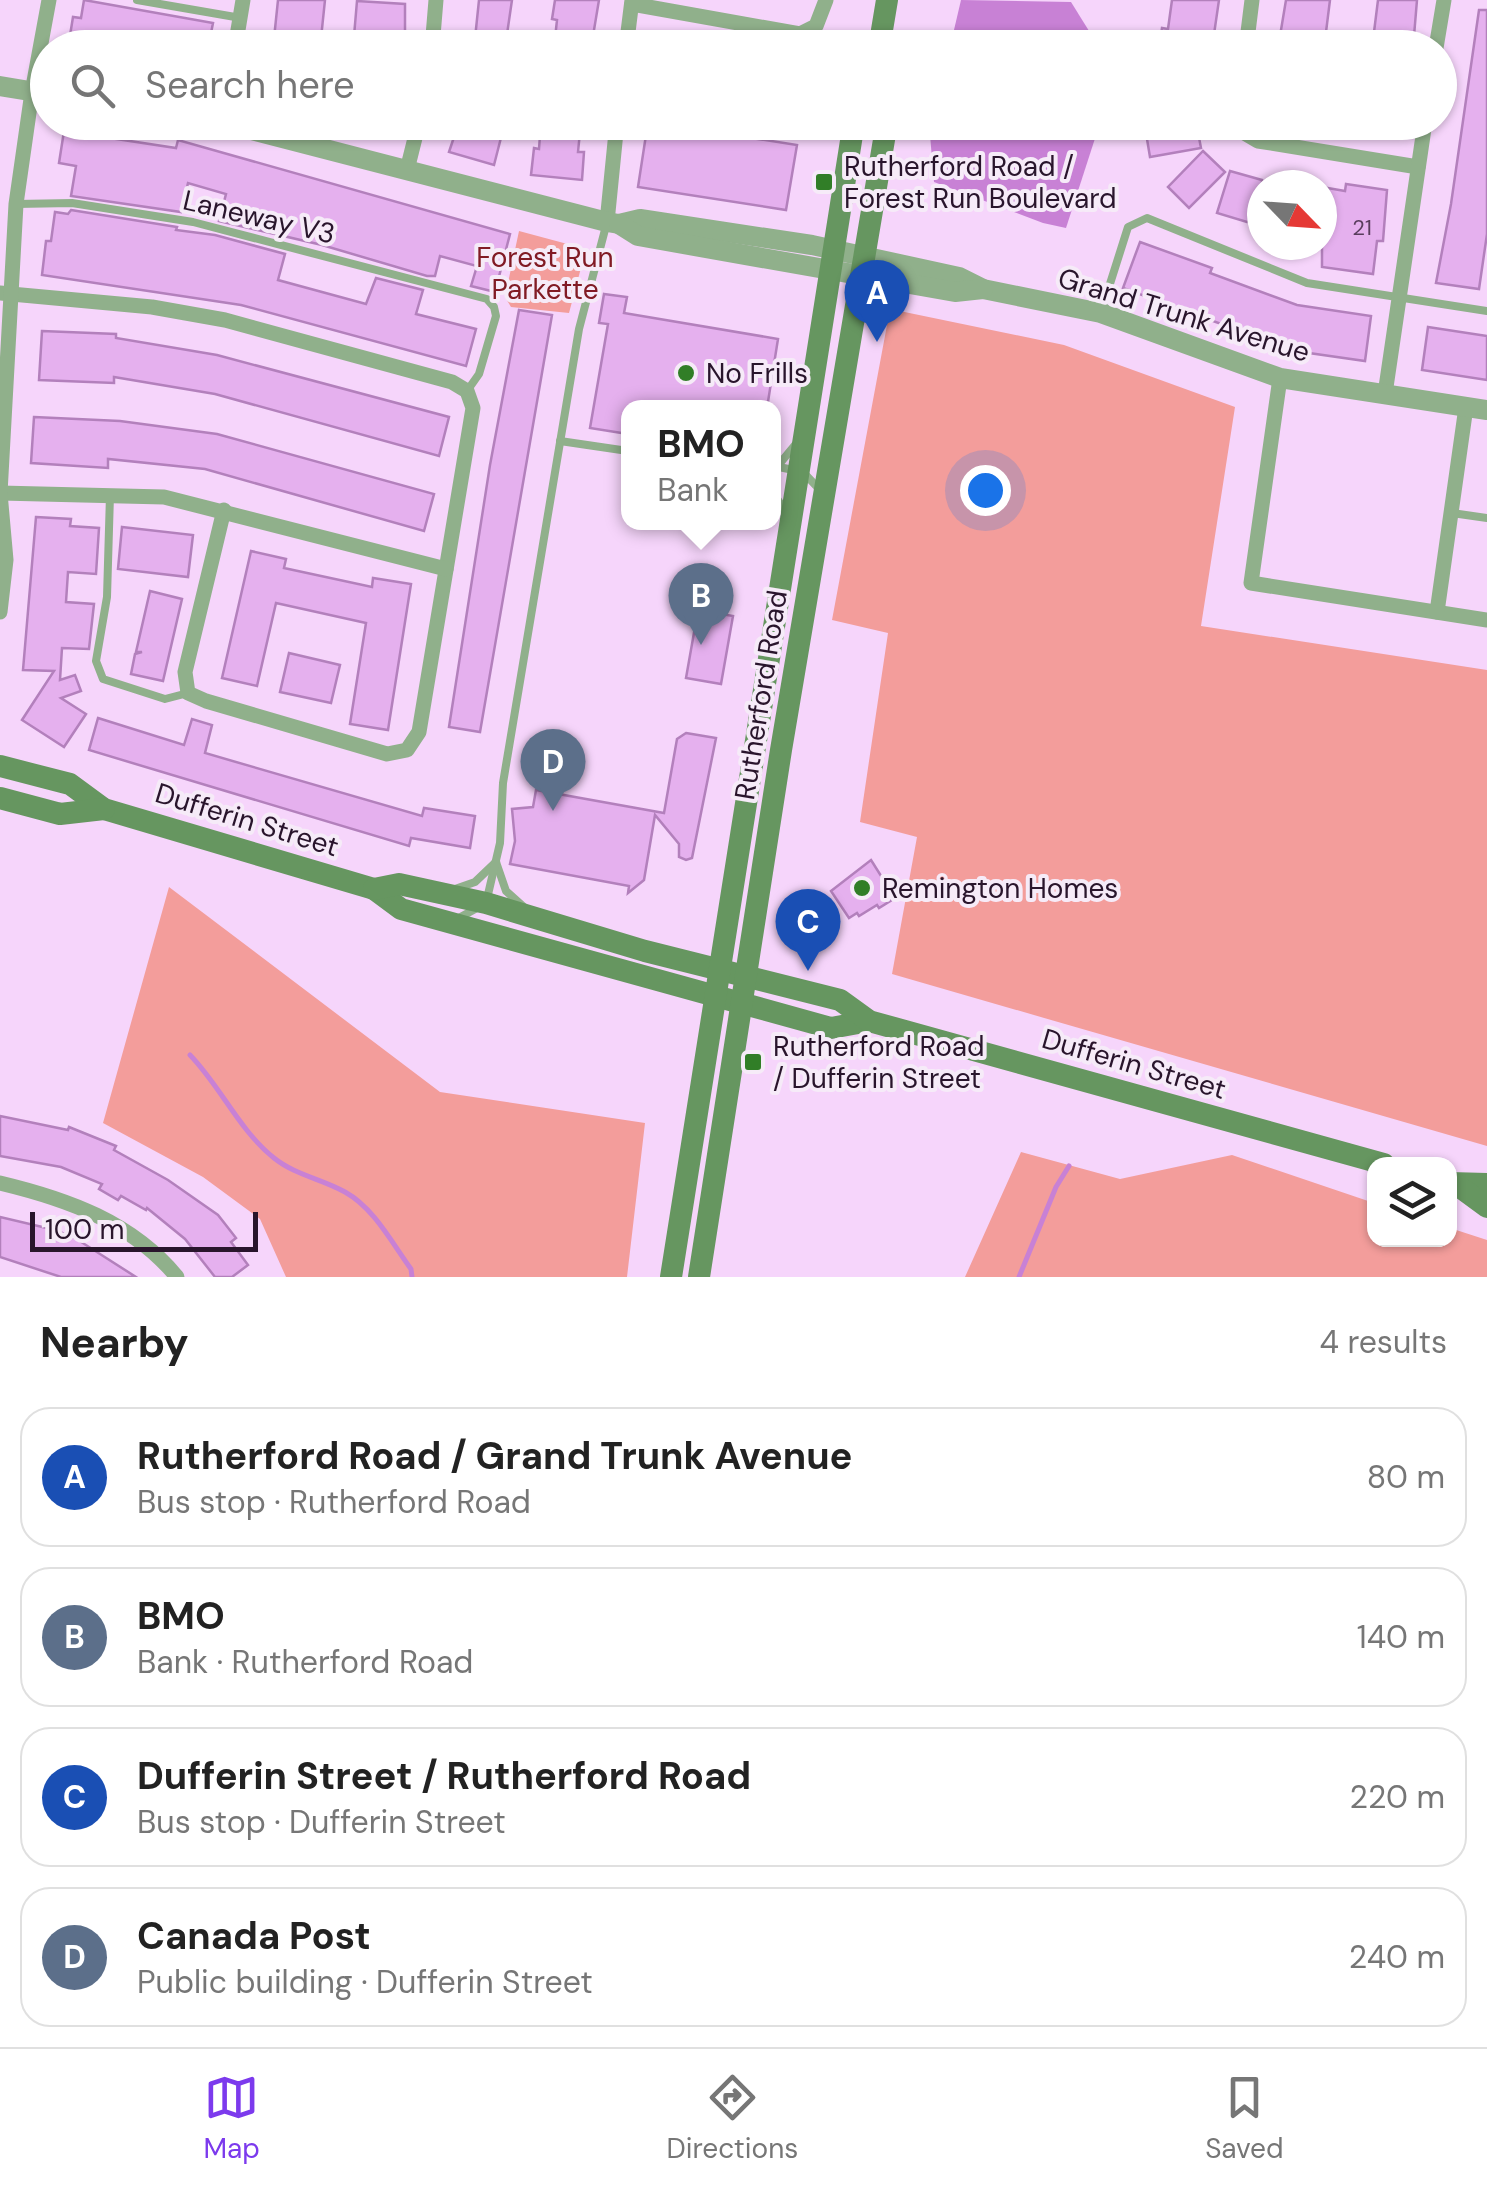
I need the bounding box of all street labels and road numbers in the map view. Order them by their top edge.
street label: Laneway V3 [179,182,339,252]
street label: Grand Trunk Avenue [1054,259,1314,371]
street label: Rutherford Road [726,588,796,802]
street label: Dufferin Street [151,775,343,865]
street label: Dufferin Street [1038,1020,1230,1108]

